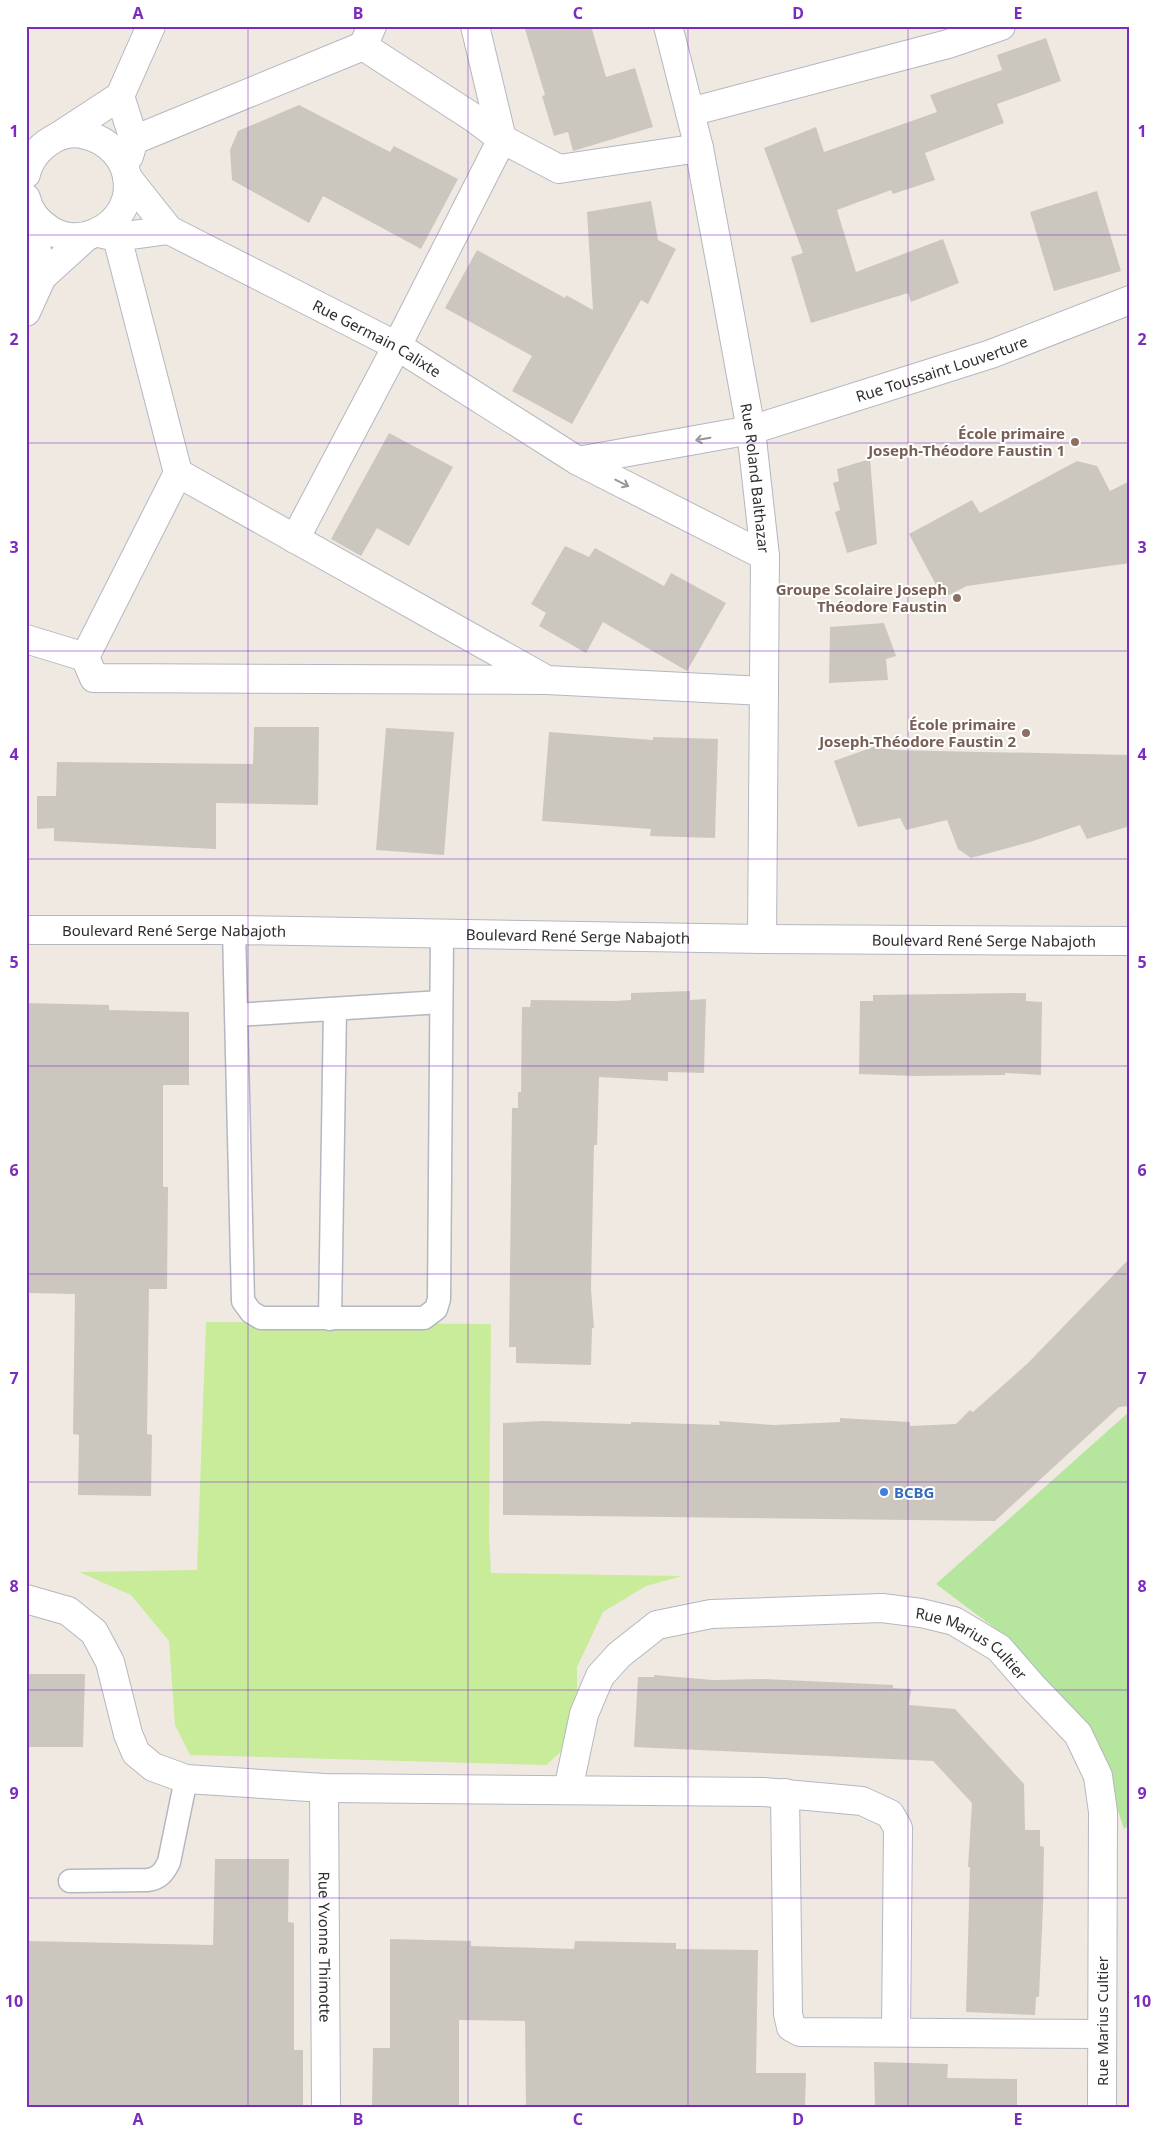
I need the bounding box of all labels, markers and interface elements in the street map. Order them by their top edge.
text: A [132,2,144,24]
text: B [353,2,363,24]
text: C [573,2,583,24]
text: D [792,2,804,24]
text: E [1014,2,1023,24]
text: 1 [9,120,19,142]
text: 1 [1137,120,1147,142]
street label: Rue Germain Calixte [309,295,445,381]
text: 2 [9,328,19,350]
text: 2 [1137,328,1147,350]
street label: Rue Toussaint Louverture [853,331,1030,406]
street label: Rue Roland Balthazar [736,402,775,554]
place label: École primaire Joseph-Théodore Faustin 1 [866,423,1065,460]
one-way arrow [695,434,711,444]
marker: École primaire Joseph-Théodore Faustin 1 [1069,436,1081,448]
one-way arrow [614,479,629,488]
text: 3 [9,536,19,558]
text: 3 [1137,536,1147,558]
place label: Groupe Scolaire Joseph Théodore Faustin [776,579,947,616]
marker: Groupe Scolaire Joseph Théodore Faustin [951,592,963,604]
place label: École primaire Joseph-Théodore Faustin 2 [817,714,1016,751]
marker: École primaire Joseph-Théodore Faustin 2 [1020,727,1032,739]
text: 4 [9,743,19,765]
text: 4 [1137,743,1147,765]
street label: Boulevard René Serge Nabajoth [62,920,286,941]
street label: Boulevard René Serge Nabajoth [466,924,690,948]
street label: Boulevard René Serge Nabajoth [872,930,1096,951]
text: 5 [9,951,19,973]
text: 5 [1137,951,1147,973]
text: 6 [9,1159,19,1181]
text: 6 [1137,1159,1147,1181]
text: 7 [9,1367,19,1389]
text: 7 [1137,1367,1147,1389]
place label: BCBG [894,1482,934,1502]
marker: BCBG [878,1486,890,1498]
text: 8 [9,1575,19,1597]
text: 8 [1137,1575,1147,1597]
street label: Rue Marius Cultier [915,1602,1032,1684]
text: 9 [9,1782,19,1804]
text: 9 [1137,1782,1147,1804]
street label: Rue Yvonne Thimotte [315,1871,335,2023]
street label: Rue Marius Cultier [1092,1956,1112,2086]
text: 10 [5,1990,23,2012]
text: 10 [1133,1990,1151,2012]
text: A [132,2108,144,2130]
text: B [353,2108,363,2130]
text: C [573,2108,583,2130]
text: D [792,2108,804,2130]
text: E [1014,2108,1023,2130]

